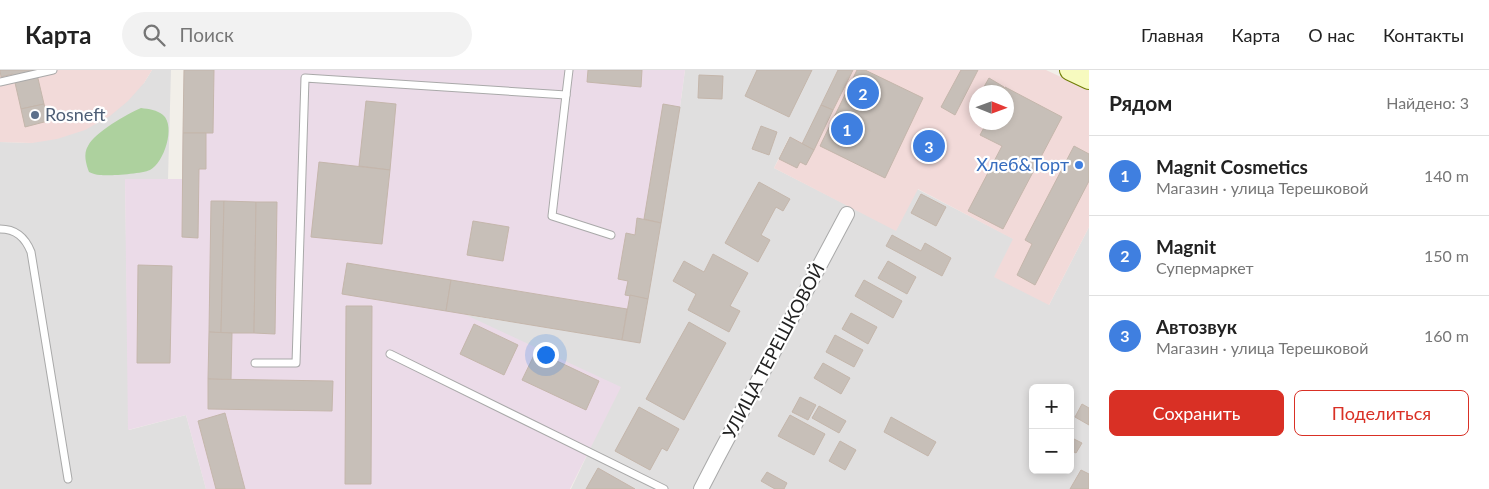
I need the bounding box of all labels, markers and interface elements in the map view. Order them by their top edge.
search box [122,12,472,57]
text: Карта [25,20,92,49]
icon: search [140,21,168,49]
text: Поиск [180,23,234,46]
text: Главная [1141,24,1204,46]
text: Карта [1232,24,1280,46]
text: О нас [1308,24,1355,46]
text: Контакты [1383,24,1464,46]
pin: 2 [847,74,879,112]
north arrow [969,85,1014,130]
text: Рядом [1109,90,1172,115]
text: Найдено: 3 [1386,93,1469,112]
place label: Rosneft [45,103,106,125]
marker: Rosneft [29,109,41,121]
pin: 1 [831,110,863,148]
pin: 3 [913,127,945,165]
place label: Хлеб&Торт [976,153,1069,175]
text: Magnit Cosmetics [1156,155,1308,178]
marker: Хлеб&Торт [1073,159,1085,171]
text: 1 [1120,166,1130,185]
text: 140 m [1424,166,1469,185]
text: Магазин · улица Терешковой [1156,178,1368,197]
text: Magnit [1156,235,1216,258]
text: 2 [1120,246,1130,265]
text: 150 m [1424,246,1469,265]
text: Супермаркет [1156,258,1254,277]
street label: УЛИЦА ТЕРЕШКОВОЙ [718,259,829,442]
text: Автозвук [1156,315,1237,338]
text: 3 [1120,326,1130,345]
text: 160 m [1424,326,1469,345]
text: Магазин · улица Терешковой [1156,338,1368,357]
your location [533,342,559,368]
map controls [1029,384,1074,474]
button: + [1029,384,1074,429]
button: Сохранить [1109,390,1284,436]
button: Поделиться [1294,390,1469,436]
button: − [1029,429,1074,474]

